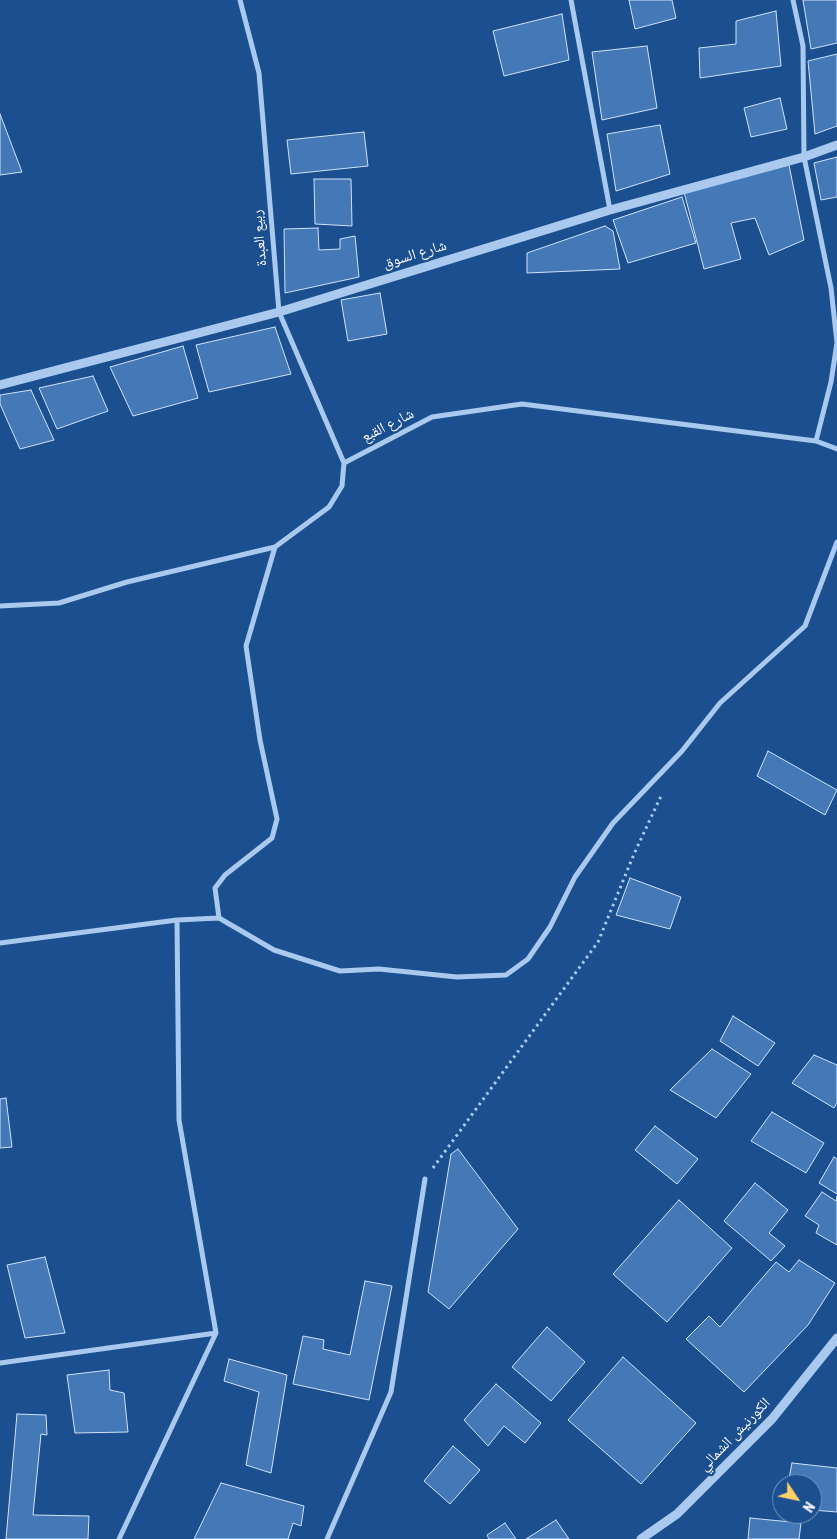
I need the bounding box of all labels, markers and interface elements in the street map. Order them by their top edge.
street label: ربيع العبدة [249,209,271,267]
street label: شارع السوق [381,237,449,273]
street label: شارع القبع [359,405,417,447]
street label: الكورنيش الشمالي [696,1395,774,1475]
north arrow [772,1474,822,1524]
text: N [800,1499,818,1515]

